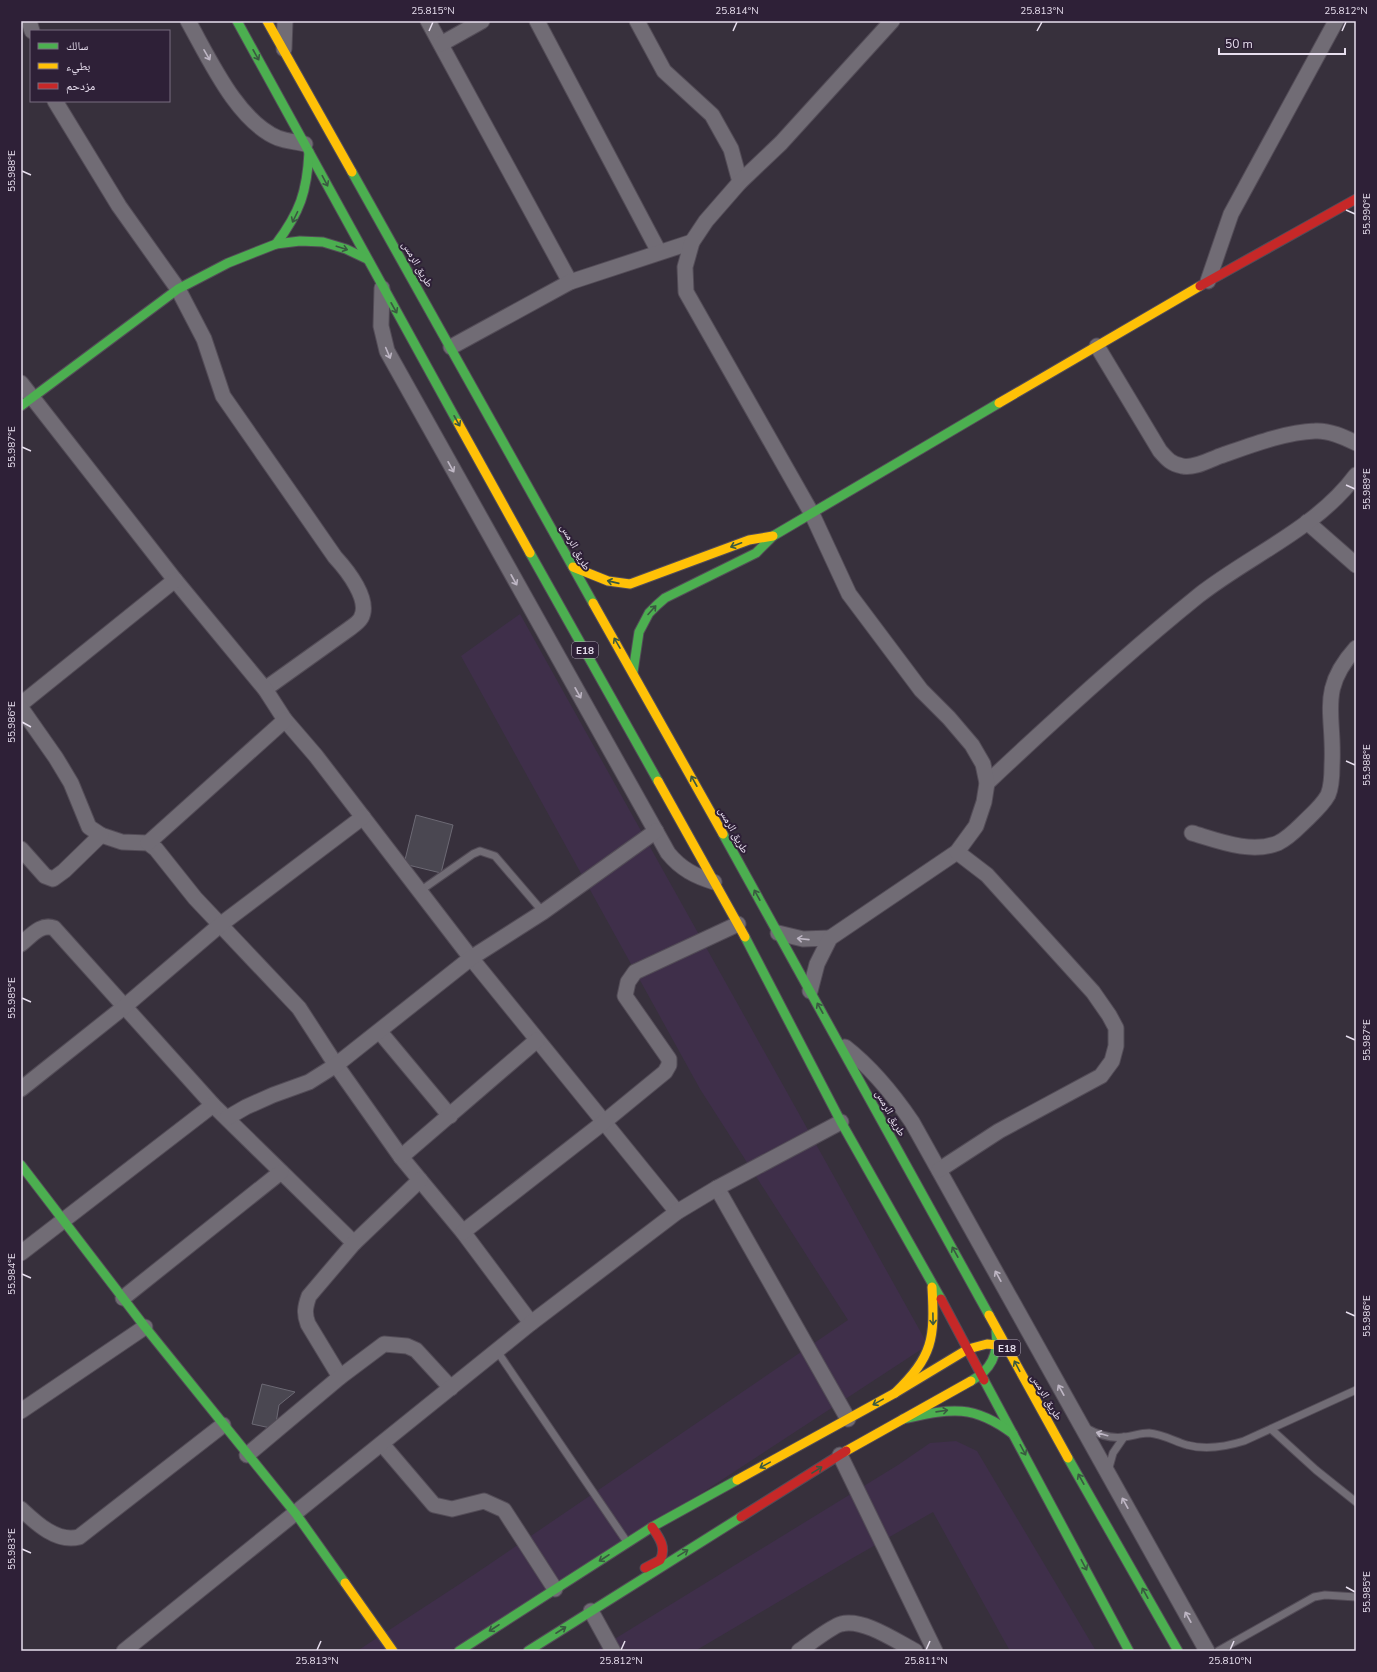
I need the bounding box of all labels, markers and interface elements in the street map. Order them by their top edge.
text: 25.815°N [411,4,455,18]
text: 25.814°N [715,4,759,18]
text: 25.813°N [1020,4,1064,18]
text: 25.812°N [1324,4,1368,18]
legend [30,30,170,102]
scale bar [1219,30,1345,56]
text: 50 m [1225,36,1253,52]
text: سالك [66,38,88,54]
one-way arrow [204,49,212,61]
one-way arrow [252,49,260,61]
text: بطيء [66,58,90,76]
text: مزدحم [66,78,95,94]
text: 55.988°E [5,150,19,192]
one-way arrow [322,175,329,187]
text: 55.990°E [1360,193,1374,235]
one-way arrow [291,210,298,222]
street label: طريق الرمس [398,238,437,290]
one-way arrow [335,245,348,252]
one-way arrow [390,302,398,314]
one-way arrow [385,346,392,358]
one-way arrow [454,415,461,427]
text: 55.987°E [5,426,19,468]
one-way arrow [447,461,455,473]
text: 55.989°E [1360,468,1374,510]
street label: طريق الرمس [557,521,594,573]
one-way arrow [730,542,742,550]
one-way arrow [511,574,519,586]
one-way arrow [607,578,620,586]
one-way arrow [648,604,657,615]
one-way arrow [612,637,620,649]
road number: E18 [572,642,598,658]
one-way arrow [575,687,582,699]
text: 55.986°E [5,701,19,743]
text: 55.988°E [1360,744,1374,786]
one-way arrow [689,775,697,787]
street label: طريق الرمس [715,804,752,856]
one-way arrow [752,889,760,901]
one-way arrow [797,935,810,942]
text: 55.985°E [5,977,19,1019]
one-way arrow [816,1003,823,1015]
text: 55.987°E [1360,1019,1374,1061]
street label: طريق الرمس [872,1087,909,1139]
one-way arrow [950,1246,958,1258]
text: 55.984°E [5,1253,19,1295]
one-way arrow [994,1271,1001,1283]
text: 55.986°E [1360,1295,1374,1337]
one-way arrow [929,1312,937,1325]
road number: E18 [994,1340,1020,1356]
one-way arrow [1012,1361,1020,1373]
street label: طريق الرمس [1027,1371,1066,1423]
one-way arrow [1057,1384,1065,1396]
one-way arrow [873,1398,885,1406]
one-way arrow [935,1407,948,1415]
one-way arrow [1096,1430,1109,1437]
one-way arrow [1019,1444,1027,1456]
one-way arrow [759,1461,771,1469]
one-way arrow [811,1465,823,1473]
one-way arrow [1076,1474,1084,1486]
one-way arrow [1121,1498,1128,1510]
text: 55.983°E [5,1528,19,1570]
one-way arrow [677,1549,689,1557]
one-way arrow [598,1553,609,1562]
one-way arrow [1080,1559,1088,1571]
text: 55.985°E [1360,1571,1374,1613]
one-way arrow [1140,1587,1148,1599]
one-way arrow [1184,1611,1192,1623]
one-way arrow [489,1624,500,1633]
one-way arrow [555,1626,566,1634]
text: 25.813°N [295,1654,339,1668]
text: 25.812°N [599,1654,643,1668]
text: 25.811°N [904,1654,948,1668]
text: 25.810°N [1208,1654,1252,1668]

